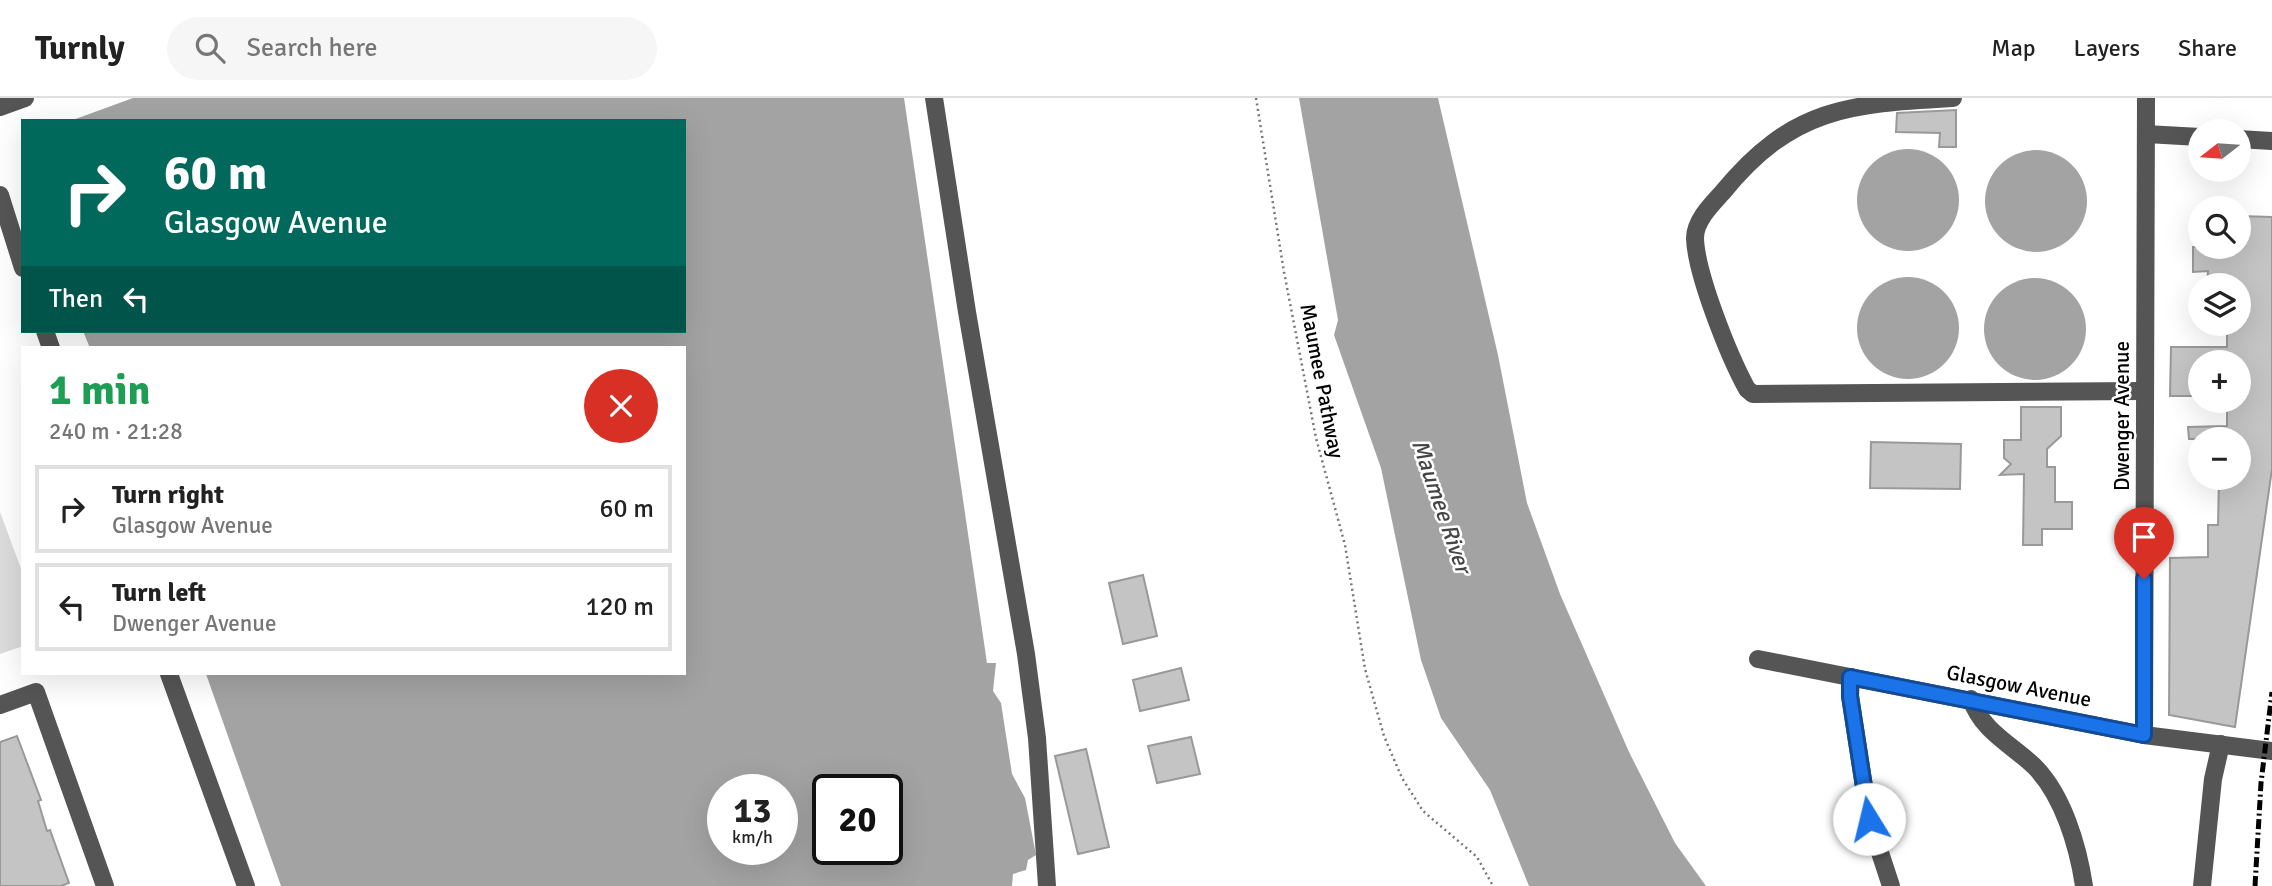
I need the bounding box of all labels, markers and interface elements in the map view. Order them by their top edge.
search box [167,17,657,80]
text: Turnly [35,28,125,69]
icon: search [191,29,229,67]
text: Search here [247,32,378,64]
text: Map [1991,33,2036,63]
text: Layers [2074,33,2140,63]
text: Share [2178,33,2237,63]
north arrow [2188,119,2250,182]
map controls [2188,119,2251,490]
text: 60 m [164,143,267,203]
icon: right [49,147,140,238]
button: search [2188,196,2251,259]
text: Glasgow Avenue [164,203,388,242]
button: layers [2188,273,2251,336]
icon: left [117,280,155,318]
text: Then [49,283,103,315]
street label: Maumee Pathway [1294,301,1350,461]
street label: Dwenger Avenue [2109,341,2135,491]
button: + [2188,350,2251,413]
text: 1 min [49,365,150,416]
button: close [584,369,658,443]
text: 240 m · 21:28 [49,417,183,446]
button: − [2188,427,2251,490]
water label: Maumee River [1405,436,1479,580]
text: Turn right [112,479,224,511]
icon: right [53,490,91,528]
text: 60 m [599,493,654,525]
pin [2114,507,2174,579]
text: Glasgow Avenue [112,511,273,540]
icon: arrive [2125,518,2163,556]
text: Turn left [112,577,206,609]
icon: left [53,588,91,626]
text: 120 m [585,591,654,623]
text: Dwenger Avenue [112,609,276,638]
street label: Glasgow Avenue [1944,659,2094,713]
speed limit sign: 20 [812,774,903,865]
position arrow [1832,782,1906,856]
text: 13 [734,789,771,832]
text: km/h [732,826,773,848]

